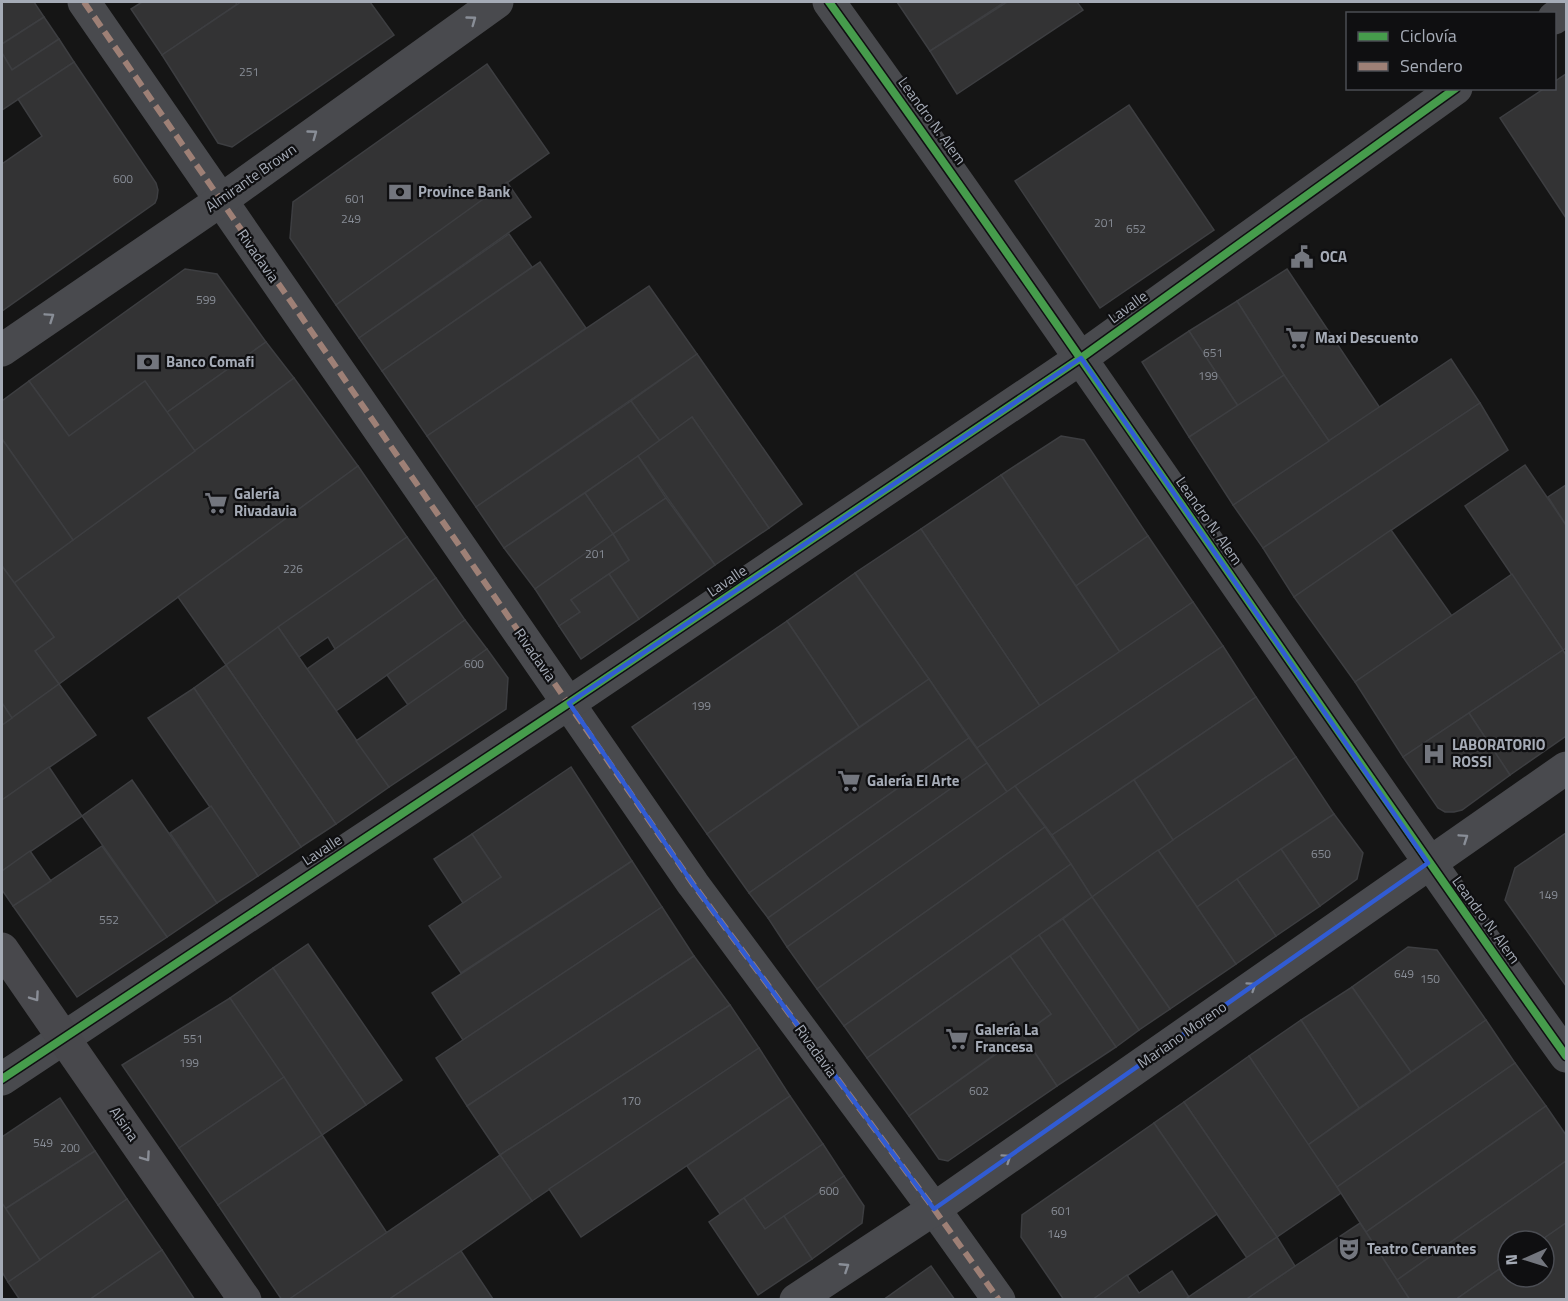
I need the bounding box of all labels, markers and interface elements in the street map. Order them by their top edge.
legend [1346,12,1556,90]
one-way arrow [465,16,476,27]
text: Ciclovía [1400,22,1457,49]
text: Sendero [1400,52,1463,79]
house number: 251 [239,62,259,81]
street label: Leandro N. Alem [893,72,972,169]
one-way arrow [307,130,318,141]
street label: Almirante Brown [200,138,301,218]
house number: 600 [113,169,133,188]
bank icon: Province Bank [387,179,413,205]
place label: Province Bank [418,180,511,203]
house number: 601 [345,189,365,208]
house number: 249 [341,209,361,228]
house number: 201 [1094,213,1114,232]
house number: 652 [1126,219,1146,238]
street label: Rivadavia [232,224,285,287]
public building icon: OCA [1289,244,1315,270]
place label: OCA [1320,245,1347,268]
street label: Lavalle [1103,284,1152,329]
house number: 599 [196,290,216,309]
one-way arrow [43,313,54,324]
supermarket icon: Maxi Descuento [1284,325,1310,351]
place label: Maxi Descuento [1315,326,1419,349]
house number: 651 [1203,343,1223,362]
bank icon: Banco Comafi [135,349,161,375]
place label: Banco Comafi [166,350,255,373]
house number: 199 [1198,366,1218,385]
street label: Leandro N. Alem [1170,472,1249,570]
place label: Galería Rivadavia [234,482,297,522]
supermarket icon: Galería Rivadavia [203,490,229,516]
house number: 201 [585,544,605,563]
house number: 226 [283,559,303,578]
street label: Lavalle [702,559,751,602]
street label: Rivadavia [509,623,562,686]
house number: 600 [464,654,484,673]
house number: 199 [691,696,711,715]
place label: LABORATORIO ROSSI [1452,733,1546,773]
hospital icon: LABORATORIO ROSSI [1421,741,1447,767]
supermarket icon: Galería El Arte [836,768,862,794]
place label: Galería El Arte [867,769,960,792]
street label: Lavalle [297,828,346,871]
one-way arrow [1457,834,1468,845]
house number: 650 [1311,844,1331,863]
street label: Leandro N. Alem [1447,871,1526,968]
house number: 149 [1538,885,1558,904]
house number: 552 [99,910,119,929]
house number: 649 [1394,964,1414,983]
house number: 150 [1420,969,1440,988]
one-way arrow [1246,982,1257,993]
one-way arrow [28,990,39,1001]
street label: Mariano Moreno [1132,995,1231,1074]
place label: Galería La Francesa [975,1018,1039,1058]
street label: Rivadavia [789,1019,844,1082]
supermarket icon: Galería La Francesa [944,1026,970,1052]
house number: 551 [183,1029,203,1048]
house number: 199 [179,1053,199,1072]
house number: 602 [969,1081,989,1100]
house number: 170 [621,1091,641,1110]
street label: Alsina [104,1101,145,1146]
house number: 549 [33,1133,53,1152]
house number: 200 [60,1138,80,1157]
one-way arrow [139,1150,150,1161]
one-way arrow [1000,1154,1011,1165]
house number: 600 [819,1181,839,1200]
house number: 601 [1051,1201,1071,1220]
house number: 149 [1047,1224,1067,1243]
north arrow [1496,1229,1556,1289]
theatre icon: Teatro Cervantes [1336,1236,1362,1262]
place label: Teatro Cervantes [1367,1237,1476,1260]
text: N [1499,1254,1523,1266]
one-way arrow [839,1263,849,1275]

